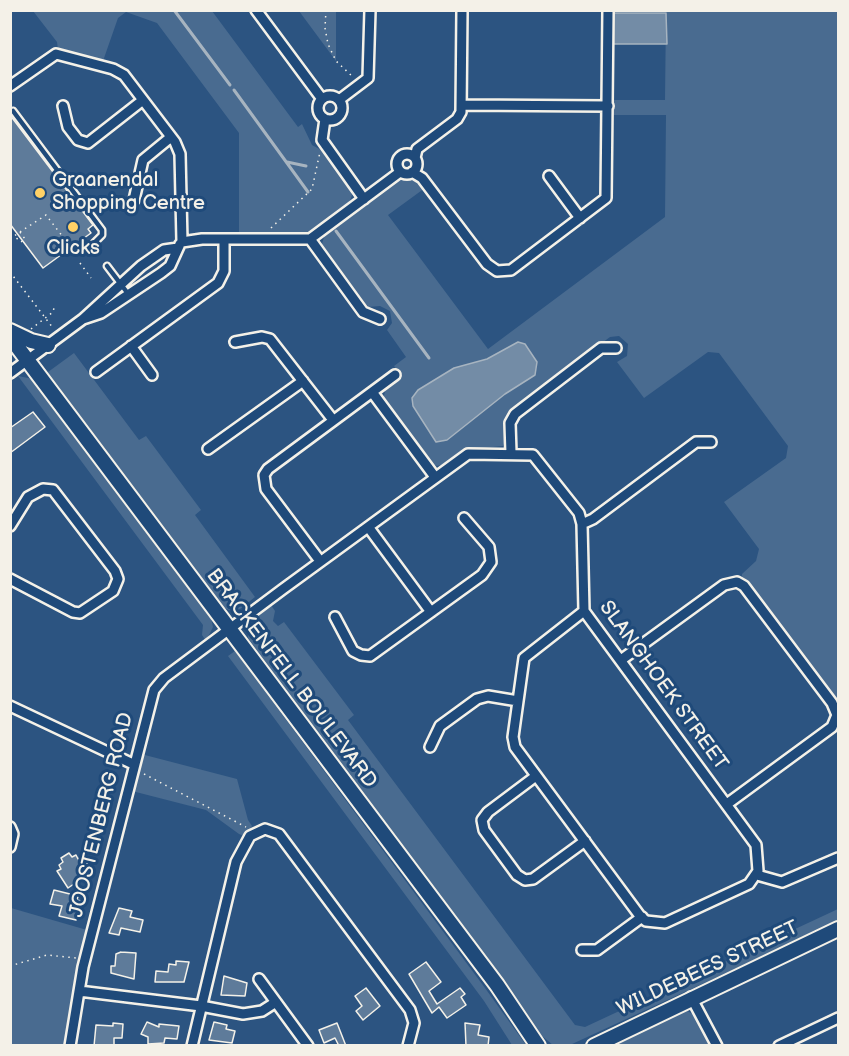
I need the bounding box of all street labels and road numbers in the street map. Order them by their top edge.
street label: BRACKENFELL BOULEVARD [201,565,381,793]
street label: SLANGHOEK STREET [593,597,733,775]
street label: JOOSTENBERG ROAD [65,710,139,920]
street label: WILDEBEES STREET [613,916,803,1022]

